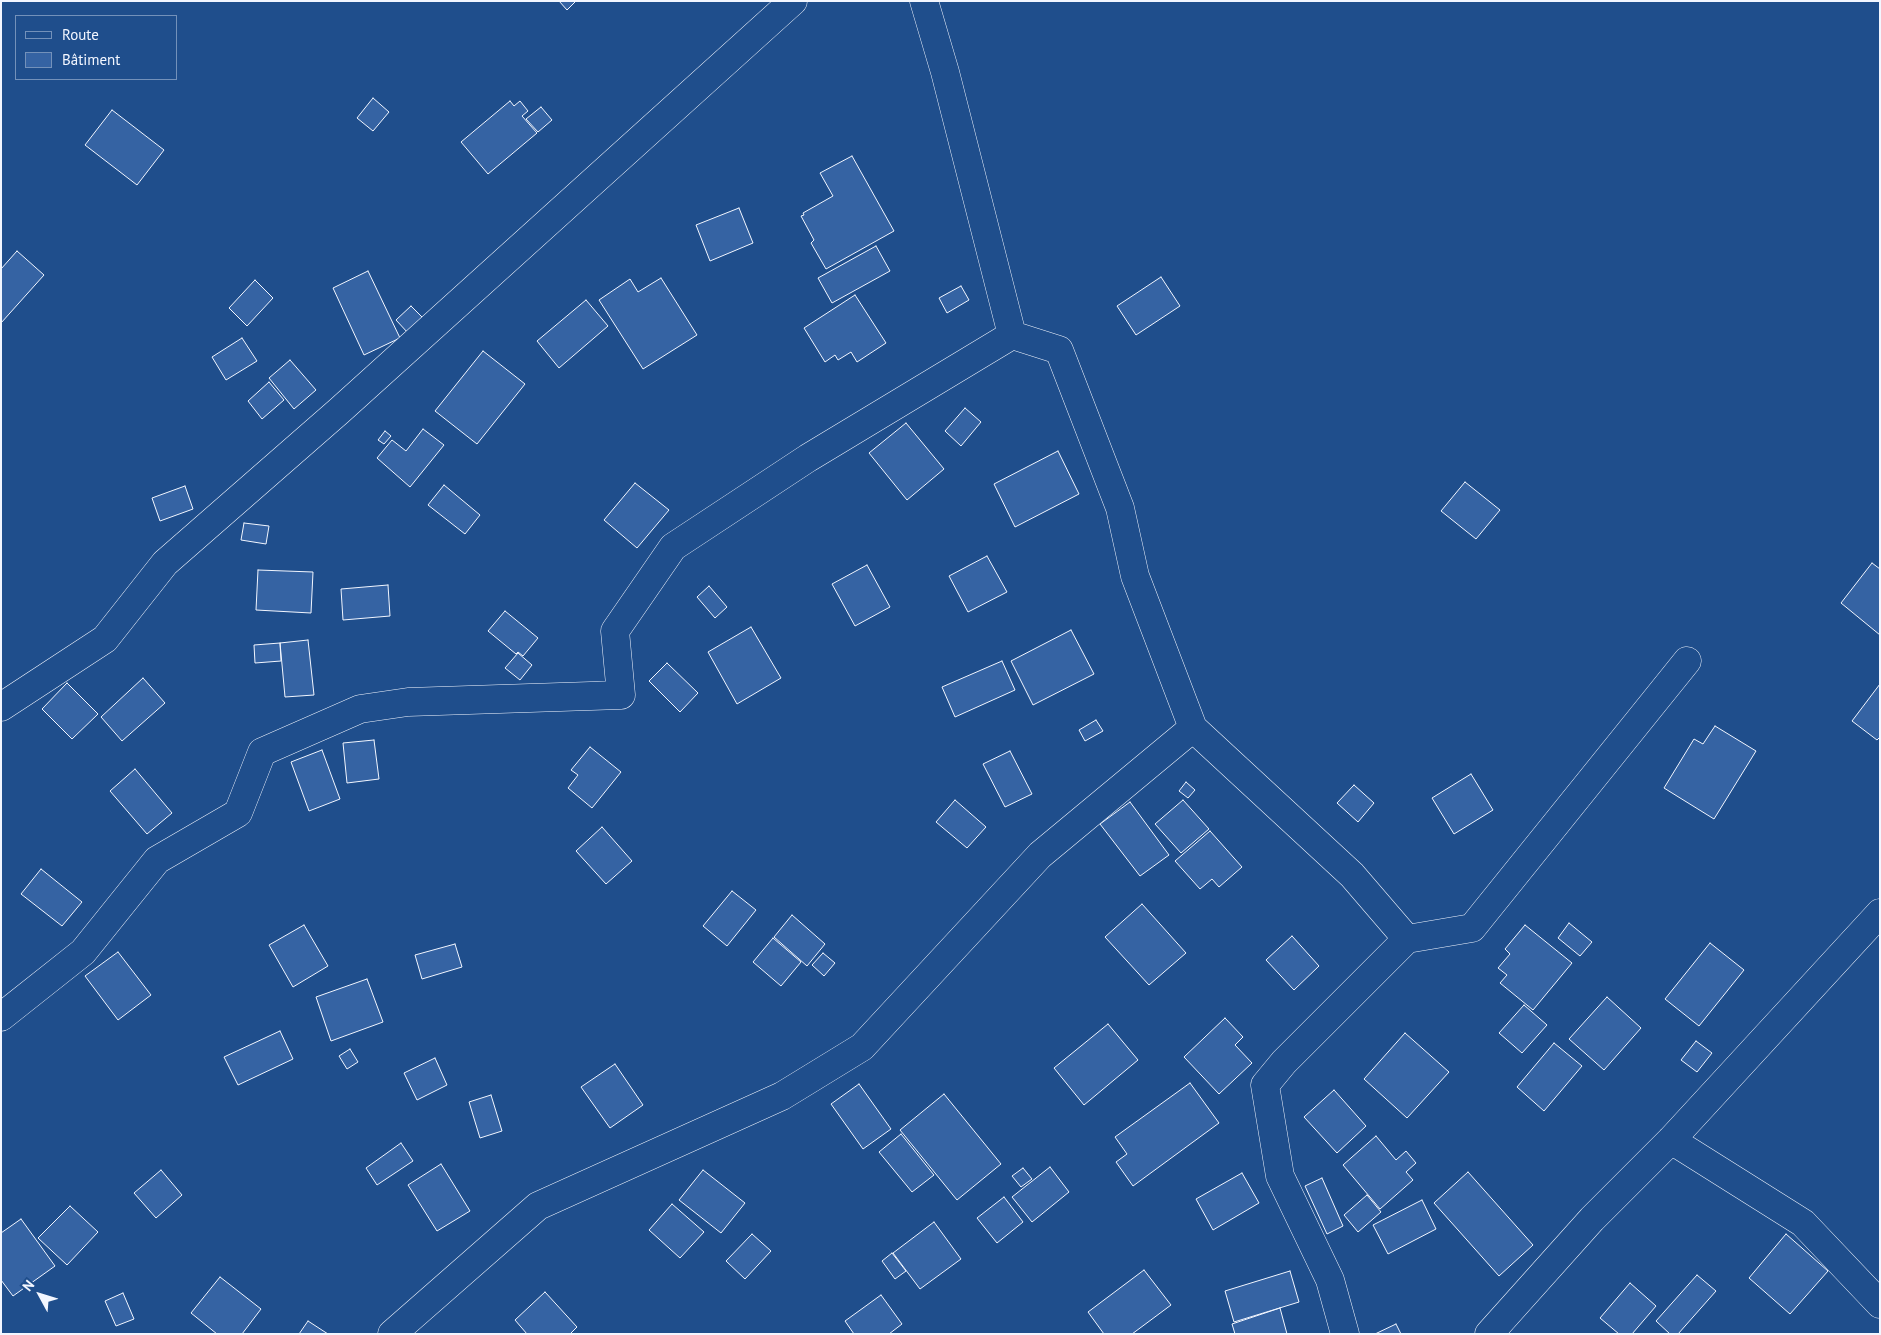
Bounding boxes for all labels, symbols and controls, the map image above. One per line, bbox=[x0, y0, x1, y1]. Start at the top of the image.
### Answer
legend bbox=[15, 15, 178, 80]
text: Route bbox=[62, 25, 99, 44]
text: Bâtiment bbox=[62, 50, 120, 69]
north arrow bbox=[15, 1270, 65, 1320]
text: N bbox=[18, 1276, 38, 1295]

